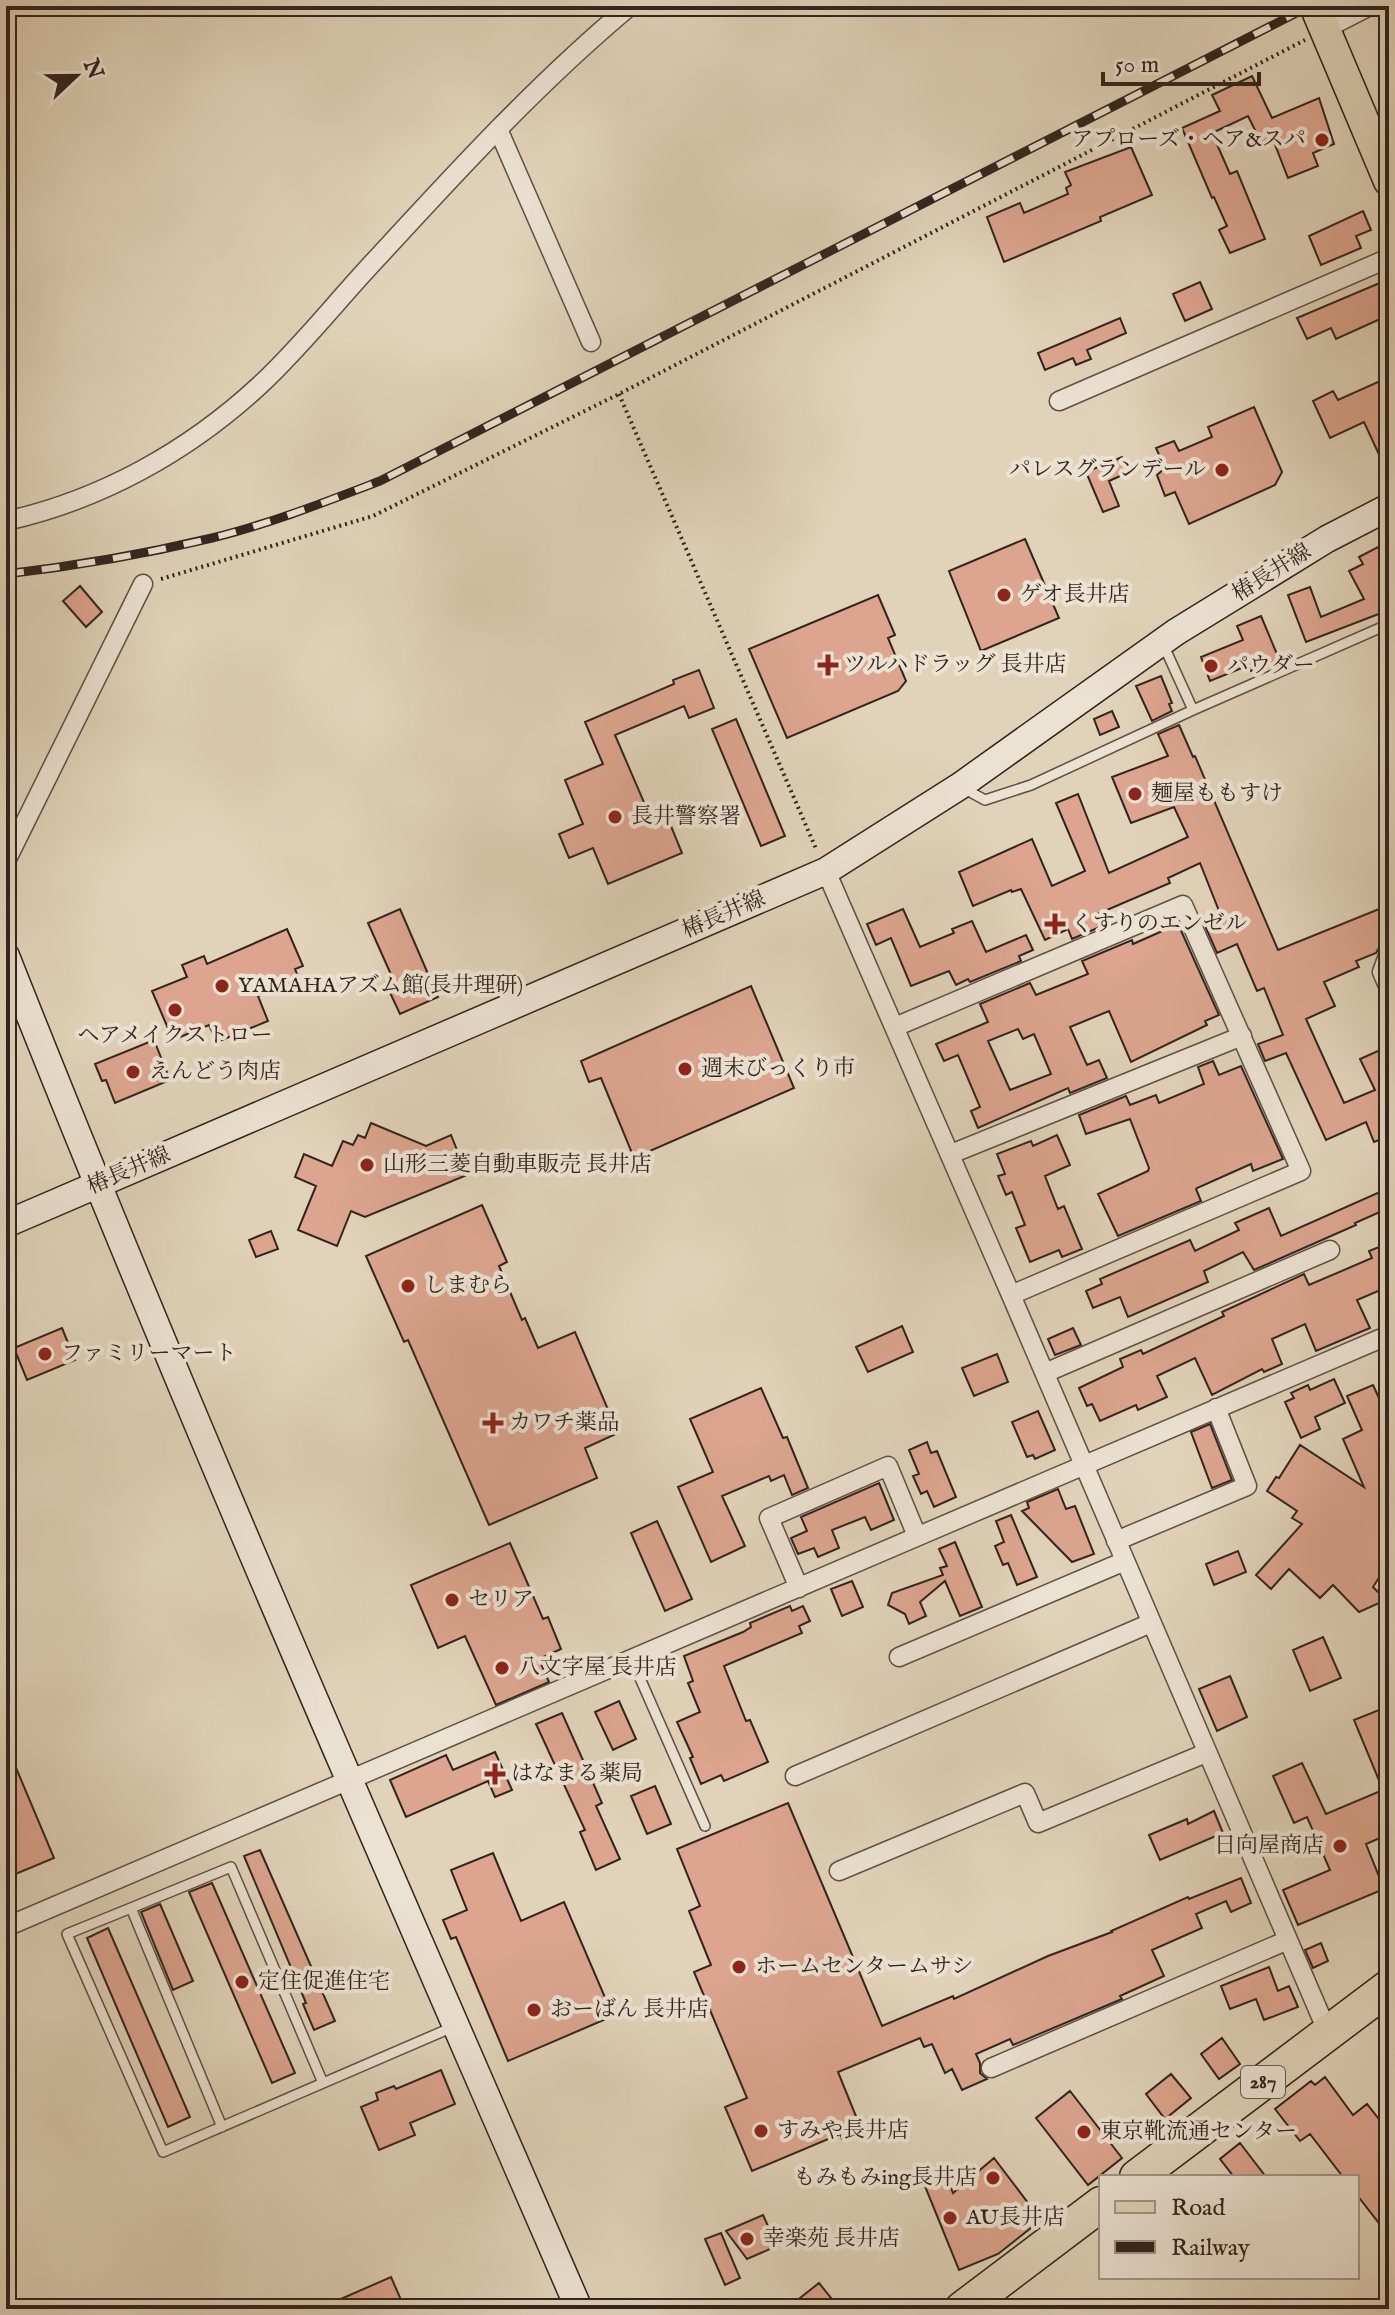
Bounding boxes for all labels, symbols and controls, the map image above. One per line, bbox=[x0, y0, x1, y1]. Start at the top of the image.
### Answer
north arrow bbox=[36, 36, 116, 116]
scale bar bbox=[1103, 36, 1259, 86]
text: 50 m bbox=[1115, 50, 1159, 81]
text: N bbox=[76, 54, 109, 83]
place label: アプローズ・ヘア&スパ bbox=[1071, 126, 1306, 154]
marker: アプローズ・ヘア&スパ bbox=[1313, 131, 1331, 149]
place label: パレスグランデール bbox=[1009, 456, 1206, 484]
marker: パレスグランデール bbox=[1213, 461, 1231, 479]
street label: 椿長井線 bbox=[1227, 538, 1317, 608]
place label: ゲオ長井店 bbox=[1020, 581, 1130, 609]
marker: ゲオ長井店 bbox=[995, 586, 1013, 604]
place label: ツルハドラッグ 長井店 bbox=[844, 651, 1066, 679]
place label: パウダー bbox=[1227, 652, 1315, 680]
marker: ツルハドラッグ 長井店 bbox=[819, 656, 837, 674]
marker: パウダー bbox=[1202, 657, 1220, 675]
place label: 麺屋ももすけ bbox=[1151, 780, 1283, 808]
marker: 麺屋ももすけ bbox=[1126, 785, 1144, 803]
place label: 長井警察署 bbox=[631, 803, 741, 831]
marker: 長井警察署 bbox=[606, 808, 624, 826]
street label: 椿長井線 bbox=[678, 885, 770, 945]
place label: くすりのエンゼル bbox=[1071, 910, 1247, 938]
marker: くすりのエンゼル bbox=[1046, 915, 1064, 933]
place label: YAMAHAアズム館(長井理研) bbox=[238, 972, 523, 1000]
marker: YAMAHAアズム館(長井理研) bbox=[213, 977, 231, 995]
marker: ヘアメイクストロー bbox=[166, 1001, 184, 1019]
place label: ヘアメイクストロー bbox=[78, 1022, 272, 1050]
place label: 週末びっくり市 bbox=[701, 1055, 855, 1083]
place label: えんどう肉店 bbox=[149, 1058, 281, 1086]
marker: 週末びっくり市 bbox=[676, 1060, 694, 1078]
marker: えんどう肉店 bbox=[124, 1063, 142, 1081]
street label: 椿長井線 bbox=[83, 1141, 175, 1201]
place label: 山形三菱自動車販売 長井店 bbox=[383, 1151, 652, 1179]
marker: 山形三菱自動車販売 長井店 bbox=[358, 1156, 376, 1174]
place label: しまむら bbox=[424, 1272, 512, 1300]
marker: しまむら bbox=[399, 1277, 417, 1295]
place label: ファミリーマート bbox=[61, 1340, 237, 1368]
marker: ファミリーマート bbox=[36, 1345, 54, 1363]
place label: カワチ薬品 bbox=[509, 1409, 619, 1437]
marker: カワチ薬品 bbox=[484, 1414, 502, 1432]
place label: セリア bbox=[468, 1586, 534, 1614]
marker: セリア bbox=[443, 1591, 461, 1609]
place label: 八文字屋 長井店 bbox=[518, 1654, 677, 1682]
marker: 八文字屋 長井店 bbox=[493, 1659, 511, 1677]
place label: はなまる薬局 bbox=[511, 1760, 643, 1788]
marker: はなまる薬局 bbox=[486, 1765, 504, 1783]
place label: 日向屋商店 bbox=[1214, 1832, 1324, 1860]
marker: 日向屋商店 bbox=[1331, 1837, 1349, 1855]
place label: ホームセンタームサシ bbox=[755, 1953, 973, 1981]
marker: ホームセンタームサシ bbox=[730, 1958, 748, 1976]
place label: 定住促進住宅 bbox=[258, 1968, 390, 1996]
marker: 定住促進住宅 bbox=[233, 1973, 251, 1991]
place label: おーばん 長井店 bbox=[550, 1996, 709, 2024]
marker: おーばん 長井店 bbox=[525, 2001, 543, 2019]
road number: 287 bbox=[1241, 2066, 1285, 2098]
place label: すみや長井店 bbox=[777, 2117, 909, 2145]
place label: 東京靴流通センター bbox=[1100, 2118, 1297, 2146]
marker: すみや長井店 bbox=[752, 2122, 770, 2140]
marker: 東京靴流通センター bbox=[1075, 2123, 1093, 2141]
place label: もみもみing長井店 bbox=[793, 2164, 977, 2192]
marker: もみもみing長井店 bbox=[984, 2169, 1002, 2187]
legend bbox=[1099, 2175, 1359, 2279]
text: Road bbox=[1171, 2193, 1225, 2224]
place label: AU長井店 bbox=[965, 2204, 1065, 2232]
marker: AU長井店 bbox=[941, 2209, 959, 2227]
place label: 幸楽苑 長井店 bbox=[763, 2225, 900, 2253]
marker: 幸楽苑 長井店 bbox=[738, 2230, 756, 2248]
text: Railway bbox=[1171, 2233, 1250, 2264]

